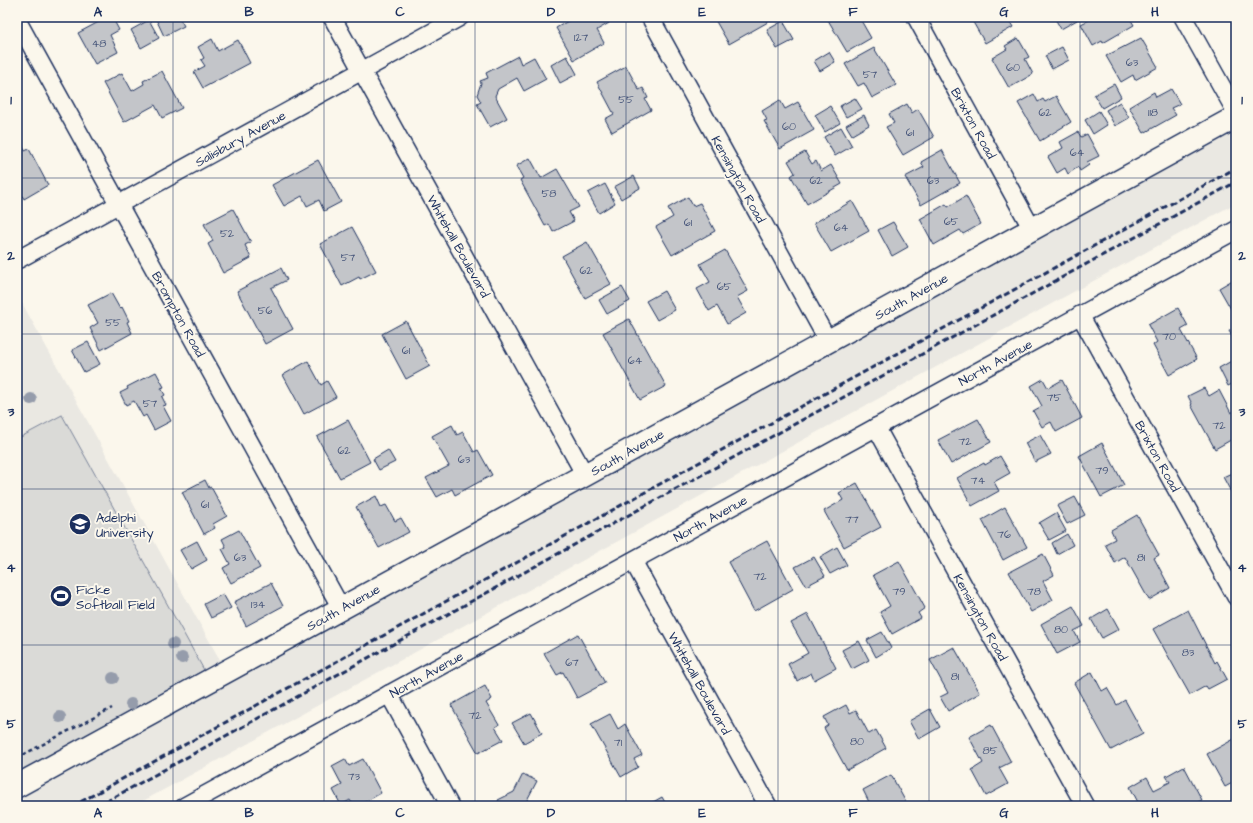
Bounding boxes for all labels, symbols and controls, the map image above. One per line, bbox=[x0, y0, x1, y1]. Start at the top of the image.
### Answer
text: A bbox=[94, 3, 103, 21]
text: B bbox=[244, 3, 254, 21]
text: C bbox=[395, 3, 405, 21]
text: D bbox=[547, 3, 556, 21]
text: E bbox=[698, 3, 706, 21]
text: F bbox=[848, 3, 858, 21]
text: G bbox=[999, 3, 1009, 21]
text: H bbox=[1151, 3, 1159, 21]
house number: 127 bbox=[574, 30, 588, 45]
house number: 48 bbox=[92, 36, 106, 51]
house number: 63 bbox=[1126, 55, 1139, 70]
house number: 60 bbox=[1006, 60, 1020, 75]
house number: 57 bbox=[863, 67, 878, 82]
street label: Brixton Road bbox=[946, 85, 1000, 163]
text: 1 bbox=[10, 91, 12, 109]
text: 1 bbox=[1241, 91, 1243, 109]
house number: 55 bbox=[618, 92, 634, 107]
house number: 62 bbox=[1038, 105, 1052, 120]
house number: 118 bbox=[1148, 105, 1158, 120]
street label: Salisbury Avenue bbox=[192, 106, 290, 172]
house number: 60 bbox=[782, 119, 796, 134]
house number: 61 bbox=[906, 125, 915, 140]
street label: Kensington Road bbox=[706, 133, 770, 227]
house number: 64 bbox=[1070, 145, 1085, 160]
house number: 62 bbox=[809, 173, 823, 188]
house number: 63 bbox=[927, 173, 940, 188]
house number: 58 bbox=[542, 186, 556, 201]
street label: Whitehall Boulevard bbox=[422, 192, 494, 301]
house number: 65 bbox=[944, 214, 959, 229]
house number: 61 bbox=[684, 215, 693, 230]
house number: 64 bbox=[834, 220, 849, 235]
house number: 52 bbox=[220, 226, 235, 241]
text: 2 bbox=[6, 247, 15, 265]
text: 2 bbox=[1237, 247, 1246, 265]
house number: 57 bbox=[341, 250, 356, 265]
house number: 62 bbox=[579, 263, 593, 278]
street label: Brompton Road bbox=[147, 268, 209, 361]
street label: South Avenue bbox=[872, 269, 951, 324]
house number: 65 bbox=[717, 279, 732, 294]
house number: 56 bbox=[258, 303, 272, 318]
house number: 55 bbox=[105, 315, 121, 330]
house number: 70 bbox=[1162, 329, 1176, 344]
street label: North Avenue bbox=[955, 335, 1036, 391]
house number: 61 bbox=[402, 343, 411, 358]
house number: 64 bbox=[628, 353, 643, 368]
house number: 75 bbox=[1047, 390, 1061, 405]
house number: 57 bbox=[143, 396, 158, 411]
text: 3 bbox=[7, 403, 15, 421]
text: 3 bbox=[1238, 403, 1246, 421]
street label: Brixton Road bbox=[1130, 418, 1184, 496]
house number: 72 bbox=[1212, 418, 1226, 433]
street label: South Avenue bbox=[588, 425, 667, 480]
house number: 72 bbox=[958, 434, 972, 449]
house number: 62 bbox=[337, 443, 351, 458]
house number: 63 bbox=[458, 452, 471, 467]
house number: 79 bbox=[1095, 463, 1109, 478]
house number: 74 bbox=[971, 473, 986, 488]
street label: North Avenue bbox=[670, 491, 751, 547]
house number: 61 bbox=[201, 497, 210, 512]
place label: Adelphi University bbox=[96, 509, 154, 543]
school or university icon: Adelphi University bbox=[67, 511, 93, 537]
house number: 77 bbox=[845, 512, 859, 527]
house number: 76 bbox=[997, 527, 1011, 542]
house number: 63 bbox=[234, 550, 247, 565]
house number: 81 bbox=[1137, 550, 1146, 565]
text: 4 bbox=[7, 559, 16, 577]
text: 4 bbox=[1238, 559, 1247, 577]
house number: 72 bbox=[753, 569, 767, 584]
street label: Kensington Road bbox=[948, 571, 1012, 665]
street label: South Avenue bbox=[304, 580, 383, 635]
place label: Ficke Softball Field bbox=[76, 581, 155, 614]
sports icon: Ficke Softball Field bbox=[48, 583, 74, 609]
house number: 79 bbox=[892, 584, 906, 599]
house number: 78 bbox=[1027, 584, 1041, 599]
house number: 134 bbox=[251, 597, 266, 612]
house number: 80 bbox=[1054, 622, 1068, 637]
street label: Whitehall Boulevard bbox=[663, 629, 735, 738]
house number: 83 bbox=[1182, 645, 1195, 660]
street label: North Avenue bbox=[386, 647, 467, 703]
house number: 67 bbox=[565, 655, 579, 670]
house number: 81 bbox=[951, 669, 960, 684]
house number: 72 bbox=[468, 708, 482, 723]
text: 5 bbox=[6, 715, 16, 733]
text: 5 bbox=[1237, 715, 1247, 733]
house number: 80 bbox=[850, 734, 864, 749]
house number: 71 bbox=[614, 735, 623, 750]
house number: 85 bbox=[983, 743, 998, 758]
house number: 73 bbox=[348, 769, 361, 784]
text: A bbox=[94, 804, 103, 822]
text: B bbox=[244, 804, 254, 822]
text: C bbox=[395, 804, 405, 822]
text: D bbox=[547, 804, 556, 822]
text: E bbox=[698, 804, 706, 822]
text: F bbox=[848, 804, 858, 822]
text: G bbox=[999, 804, 1009, 822]
text: H bbox=[1151, 804, 1159, 822]

